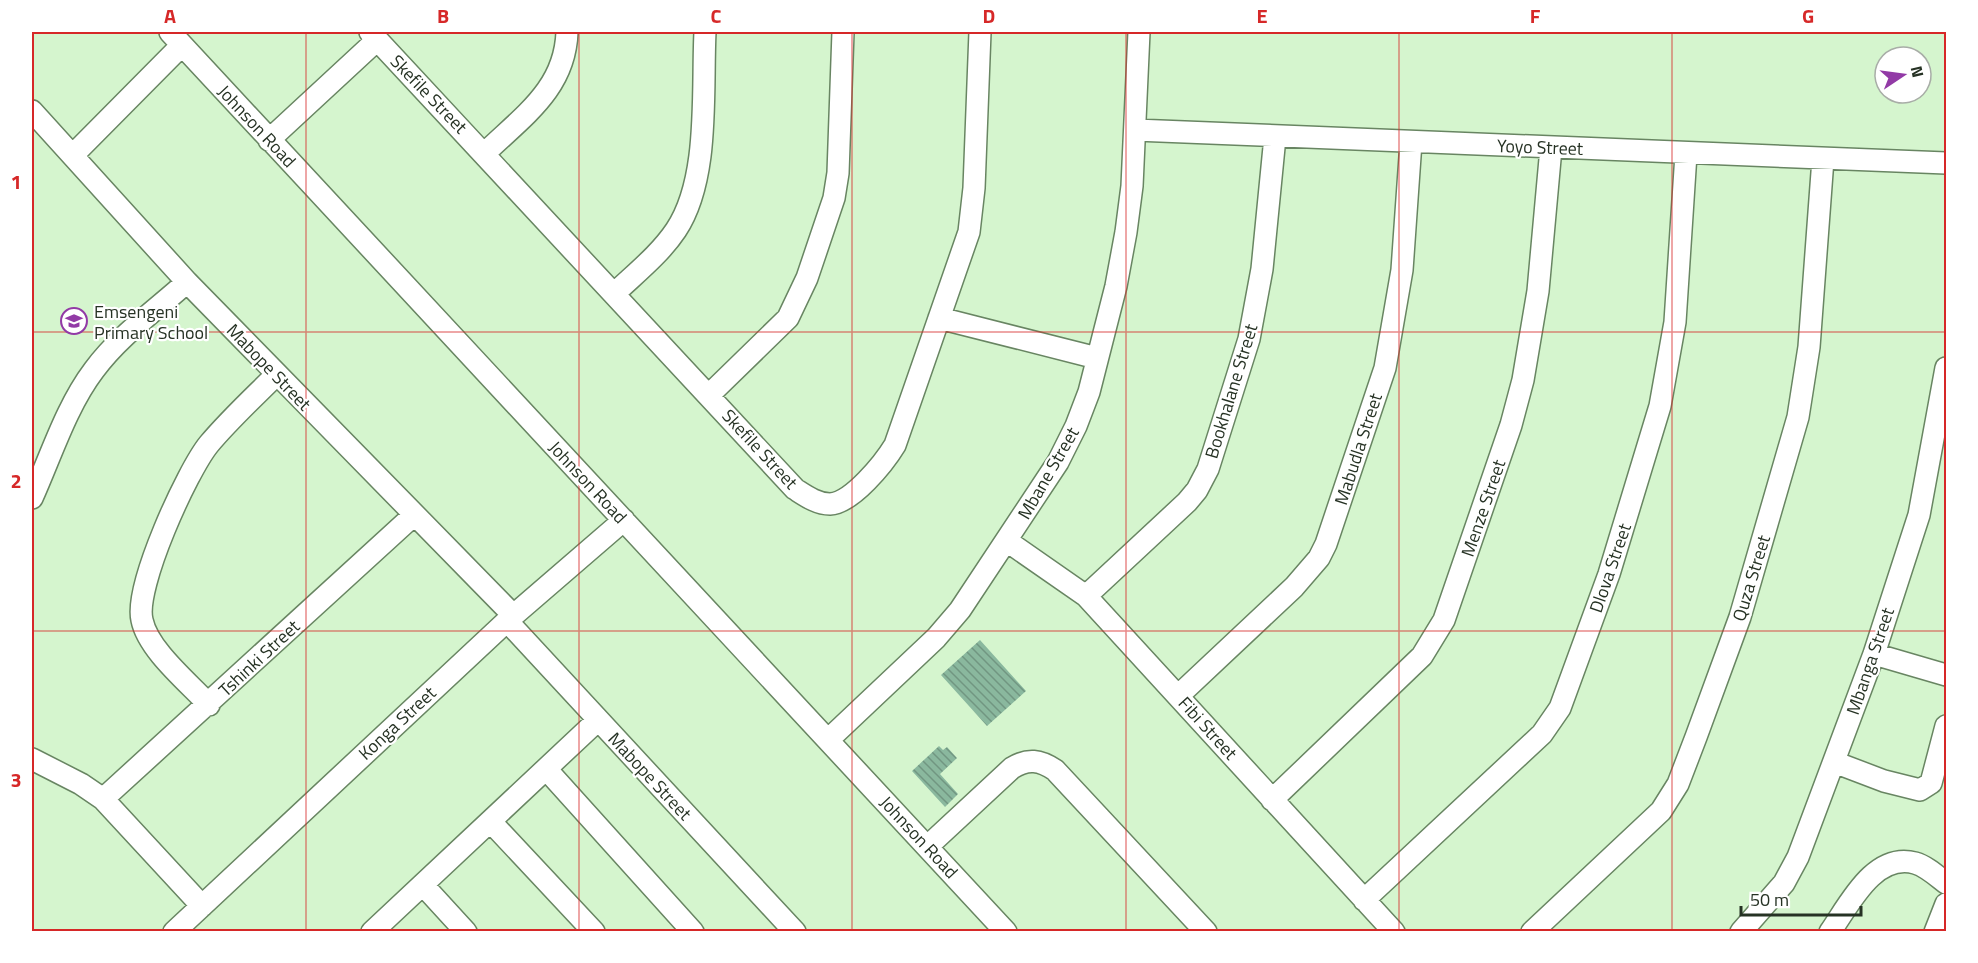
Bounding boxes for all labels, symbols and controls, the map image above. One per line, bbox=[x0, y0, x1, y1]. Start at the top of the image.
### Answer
text: A bbox=[164, 0, 176, 31]
text: B bbox=[437, 0, 449, 31]
text: C bbox=[711, 0, 722, 31]
text: D bbox=[983, 0, 995, 31]
text: E bbox=[1256, 0, 1268, 31]
text: F bbox=[1530, 0, 1541, 31]
text: G bbox=[1802, 0, 1814, 31]
north arrow bbox=[1873, 45, 1933, 105]
street label: Skefile Street bbox=[384, 48, 474, 140]
text: N bbox=[1905, 64, 1931, 80]
street label: Johnson Road bbox=[212, 79, 302, 173]
street label: Yoyo Street bbox=[1496, 132, 1584, 162]
text: 1 bbox=[10, 166, 22, 197]
place label: Emsengeni Primary School bbox=[94, 298, 208, 346]
school or university icon: Emsengeni Primary School bbox=[59, 306, 89, 336]
street label: Mabope Street bbox=[220, 317, 318, 417]
street label: Bookhalane Street bbox=[1198, 320, 1265, 462]
street label: Mabudla Street bbox=[1327, 389, 1389, 508]
street label: Skefile Street bbox=[716, 403, 805, 496]
street label: Mbane Street bbox=[1011, 421, 1086, 524]
street label: Johnson Road bbox=[543, 435, 633, 529]
street label: Menze Street bbox=[1454, 455, 1512, 560]
text: 2 bbox=[10, 465, 22, 496]
street label: Dlova Street bbox=[1582, 519, 1638, 616]
street label: Quza Street bbox=[1725, 531, 1777, 625]
street label: Mbanga Street bbox=[1839, 603, 1901, 718]
street label: Tshinki Street bbox=[212, 613, 306, 703]
street label: Konga Street bbox=[352, 679, 442, 766]
street label: Fibi Street bbox=[1172, 690, 1244, 766]
street label: Mabope Street bbox=[602, 726, 699, 827]
text: 3 bbox=[10, 764, 22, 795]
street label: Johnson Road bbox=[874, 790, 964, 884]
scale bar bbox=[1741, 879, 1861, 917]
text: 50 m bbox=[1750, 886, 1789, 913]

